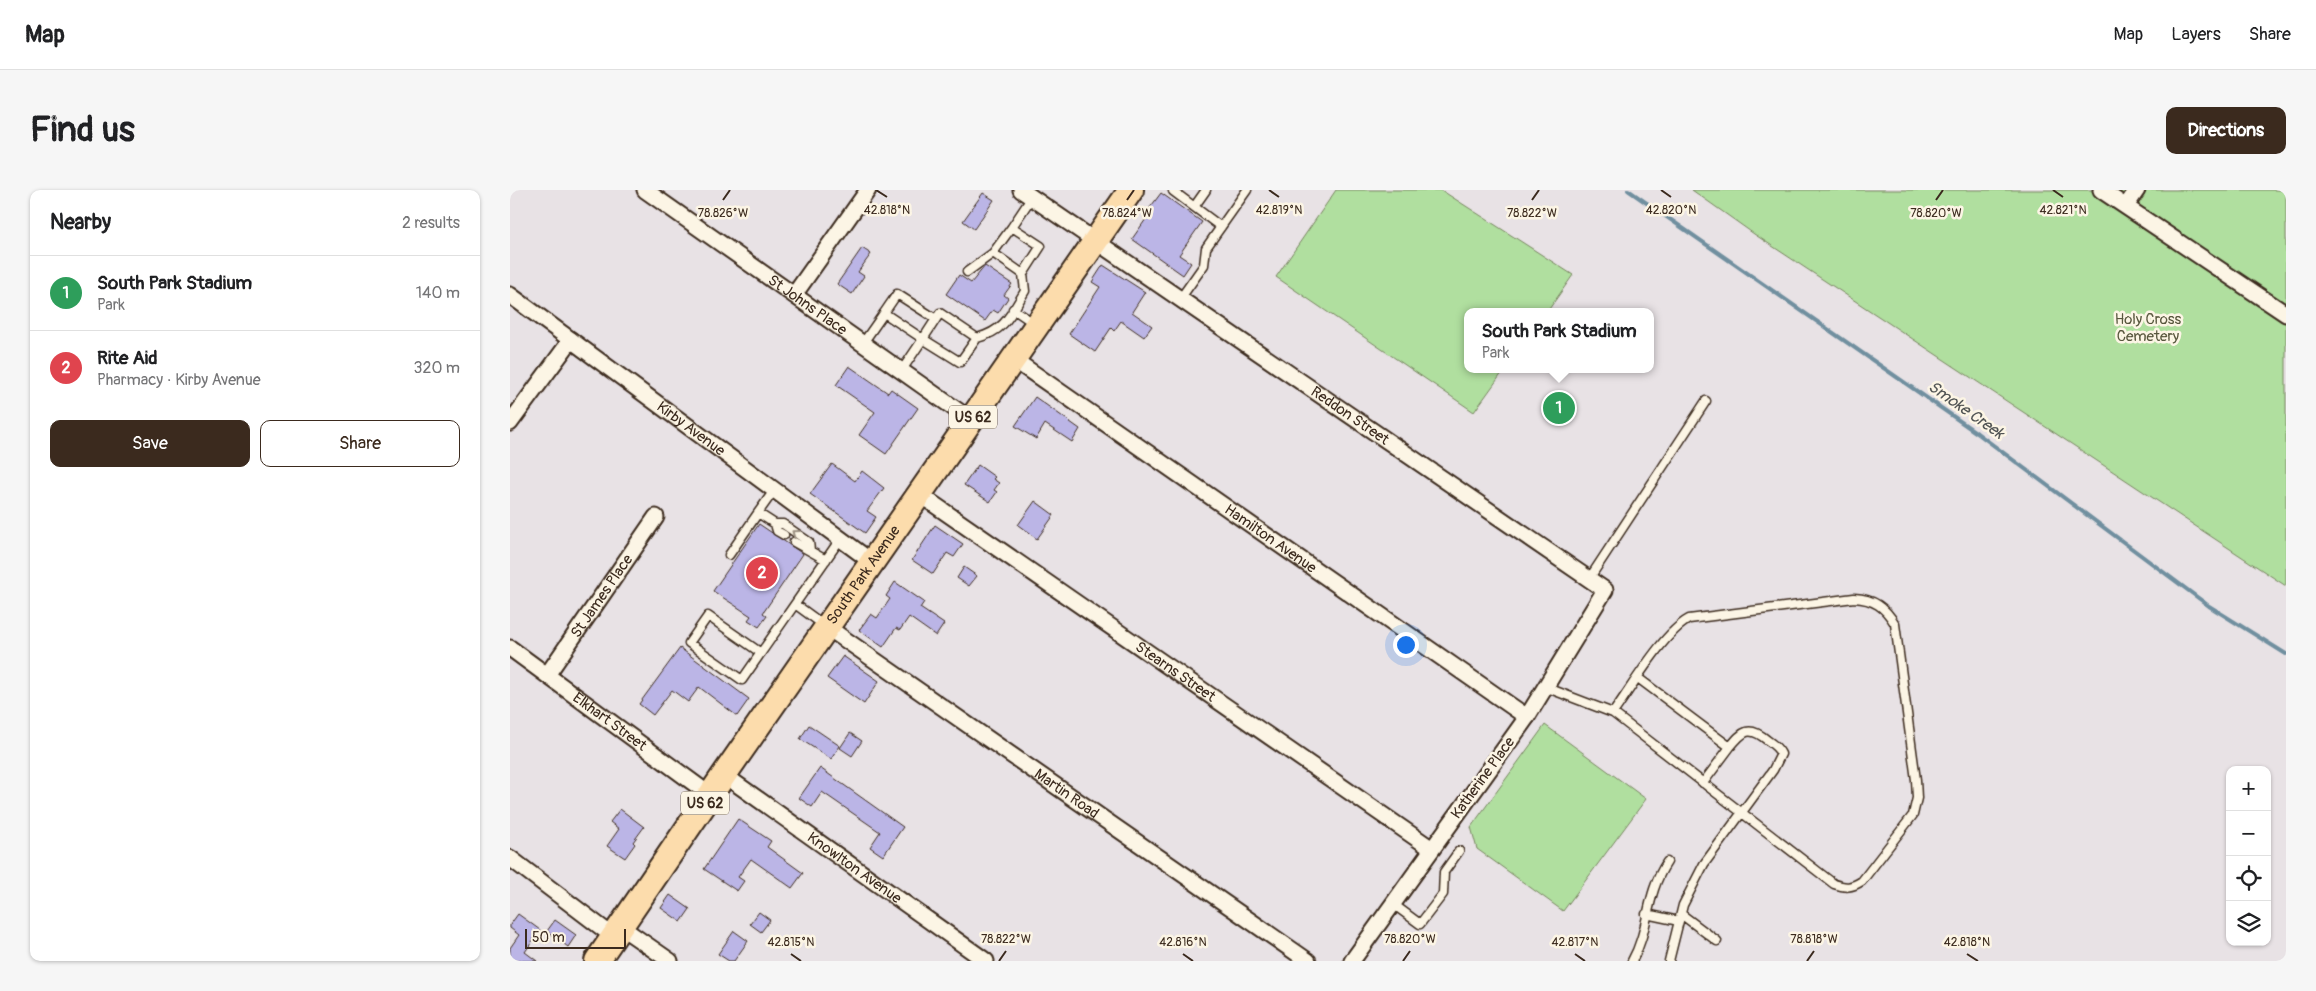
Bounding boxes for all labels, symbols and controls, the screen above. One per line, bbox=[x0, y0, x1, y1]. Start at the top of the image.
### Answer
text: Map bbox=[25, 20, 65, 49]
text: Map bbox=[2114, 23, 2143, 46]
text: Layers bbox=[2171, 23, 2221, 46]
text: Share bbox=[2249, 23, 2291, 46]
button: Directions bbox=[2166, 107, 2286, 154]
text: Find us bbox=[30, 108, 135, 152]
text: 42.818°N bbox=[864, 203, 910, 218]
text: 42.819°N bbox=[1256, 203, 1302, 218]
text: 42.820°N bbox=[1646, 203, 1696, 218]
text: 42.821°N bbox=[2039, 203, 2087, 218]
text: 78.826°W bbox=[698, 206, 748, 221]
text: 78.824°W bbox=[1102, 206, 1152, 221]
text: 78.822°W bbox=[1507, 206, 1557, 221]
text: 78.820°W bbox=[1910, 206, 1962, 221]
text: Nearby bbox=[50, 209, 111, 236]
text: 2 results bbox=[402, 213, 460, 233]
street label: St Johns Place bbox=[764, 270, 851, 339]
text: South Park Stadium bbox=[97, 271, 252, 295]
text: 1 bbox=[63, 283, 69, 303]
text: 140 m bbox=[416, 283, 460, 303]
text: Park bbox=[97, 295, 125, 315]
popup bbox=[1464, 308, 1654, 373]
park label: Holy Cross Cemetery bbox=[2115, 310, 2182, 346]
text: South Park Stadium bbox=[1481, 319, 1637, 343]
text: Park bbox=[1481, 343, 1510, 363]
text: Rite Aid bbox=[97, 346, 158, 370]
text: 2 bbox=[62, 358, 70, 378]
text: 320 m bbox=[414, 358, 460, 378]
text: Pharmacy · Kirby Avenue bbox=[97, 370, 261, 390]
water label: Smoke Creek bbox=[1924, 377, 2009, 444]
street label: Reddon Street bbox=[1307, 382, 1394, 450]
pin: 1 bbox=[1543, 389, 1575, 427]
street label: Kirby Avenue bbox=[653, 397, 730, 460]
road number: US 62 bbox=[949, 406, 997, 428]
button: Save bbox=[50, 420, 250, 467]
button: Share bbox=[260, 420, 460, 467]
street label: Hamilton Avenue bbox=[1221, 500, 1321, 577]
street label: South Park Avenue bbox=[822, 521, 905, 628]
one-way arrow bbox=[791, 530, 801, 539]
street label: St James Place bbox=[566, 550, 637, 641]
pin: 2 bbox=[746, 554, 778, 592]
your location bbox=[1393, 632, 1419, 658]
street label: Stearns Street bbox=[1132, 637, 1220, 706]
street label: Elkhart Street bbox=[569, 688, 651, 755]
street label: Katherine Place bbox=[1447, 733, 1520, 823]
street label: Martin Road bbox=[1031, 764, 1103, 823]
map controls bbox=[2226, 766, 2271, 946]
button: + bbox=[2226, 766, 2271, 811]
road number: US 62 bbox=[681, 792, 729, 814]
button: − bbox=[2226, 811, 2271, 856]
street label: Knowlton Avenue bbox=[804, 828, 906, 908]
button: locate bbox=[2226, 856, 2271, 901]
button: layers bbox=[2226, 901, 2271, 946]
scale bar bbox=[525, 926, 626, 949]
text: 50 m bbox=[532, 929, 565, 946]
text: 78.822°W bbox=[981, 932, 1031, 947]
text: 78.820°W bbox=[1384, 932, 1436, 947]
text: 78.818°W bbox=[1790, 932, 1838, 947]
text: 42.815°N bbox=[768, 935, 814, 950]
text: 42.816°N bbox=[1159, 935, 1207, 950]
text: 42.817°N bbox=[1552, 935, 1598, 950]
text: 42.818°N bbox=[1944, 935, 1990, 950]

